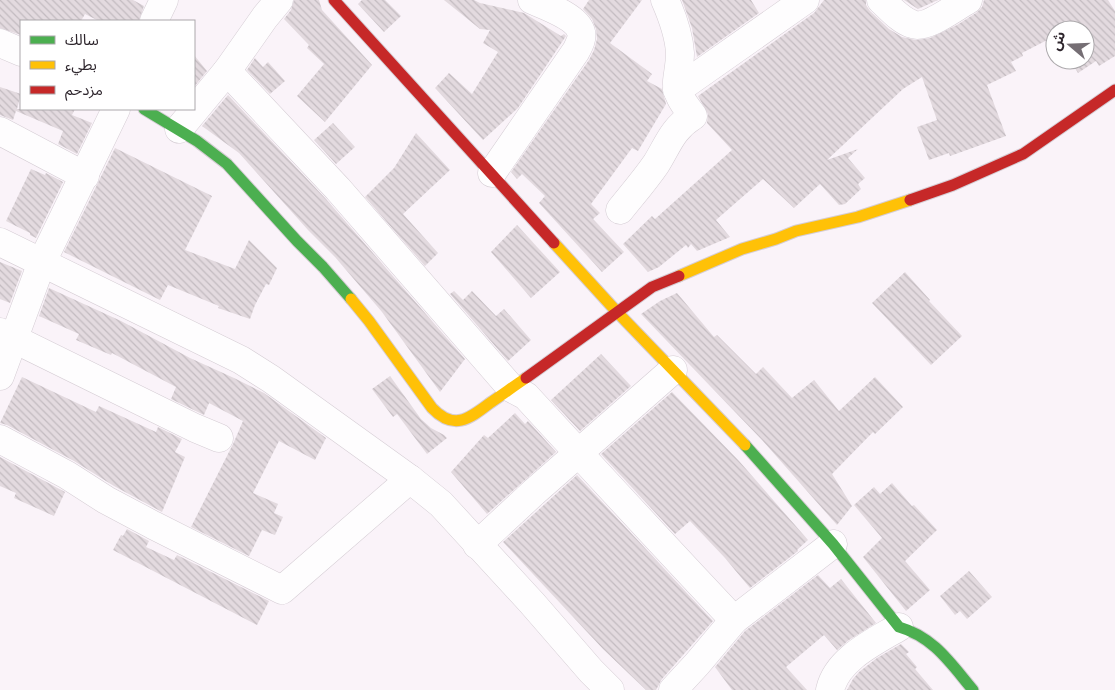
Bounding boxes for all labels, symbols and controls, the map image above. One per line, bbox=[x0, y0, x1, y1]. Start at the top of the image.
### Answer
legend bbox=[20, 20, 195, 110]
north arrow bbox=[1045, 20, 1095, 70]
text: ش bbox=[1046, 29, 1068, 52]
text: سالك bbox=[65, 30, 99, 49]
text: بطيء bbox=[65, 55, 97, 76]
text: مزدحم bbox=[65, 80, 103, 101]

